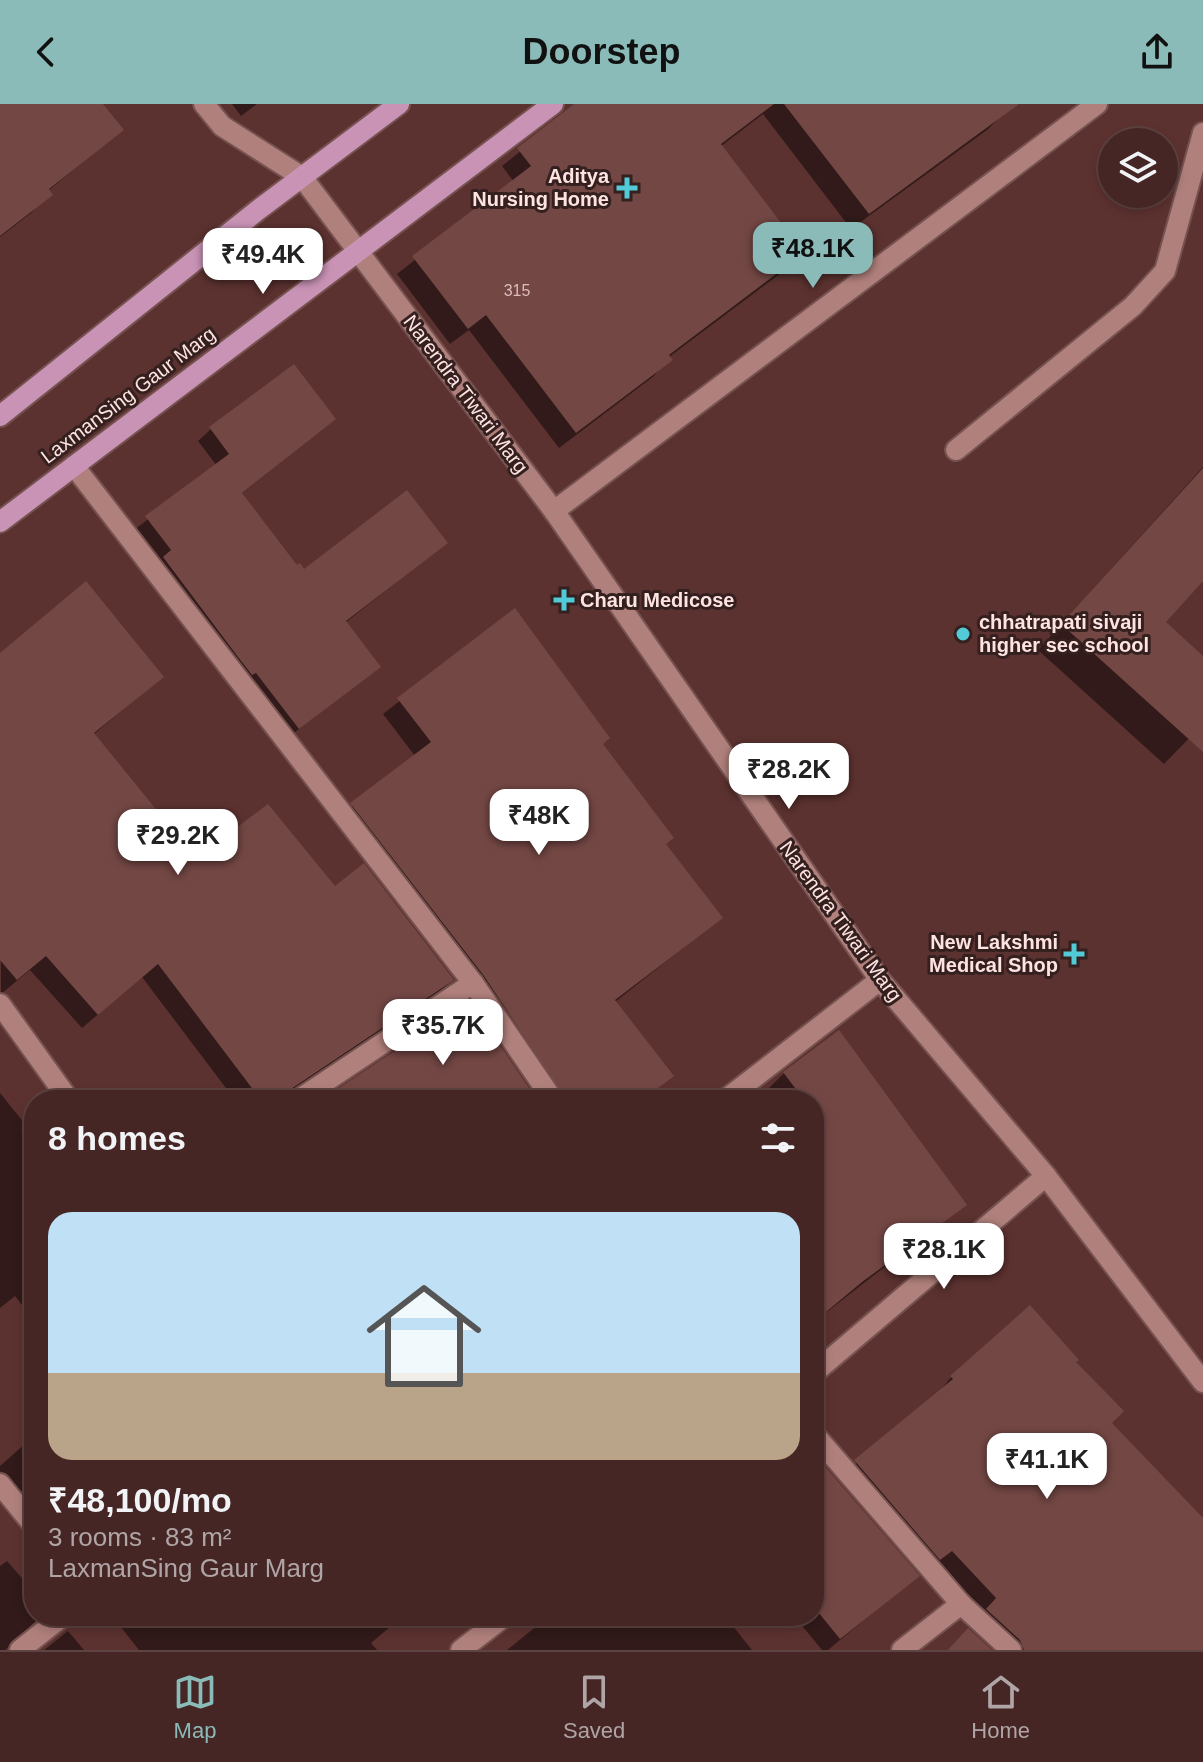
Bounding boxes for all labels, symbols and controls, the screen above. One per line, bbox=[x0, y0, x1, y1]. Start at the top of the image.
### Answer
icon: back bbox=[24, 30, 68, 74]
icon: share bbox=[1135, 30, 1179, 74]
text: Doorstep bbox=[522, 31, 681, 72]
map controls bbox=[1098, 128, 1178, 208]
button: layers bbox=[1098, 128, 1178, 208]
place label: Aditya Nursing Home bbox=[472, 165, 610, 210]
marker: Aditya Nursing Home bbox=[616, 177, 638, 199]
pin: ₹48.1K bbox=[748, 222, 878, 290]
pin: ₹49.4K bbox=[198, 228, 328, 296]
text: ₹48.1K bbox=[771, 233, 855, 263]
text: ₹49.4K bbox=[221, 239, 305, 269]
house number: 315 bbox=[504, 282, 530, 299]
street label: Narendra Tiwari Marg bbox=[399, 311, 533, 477]
street label: LaxmanSing Gaur Marg bbox=[37, 322, 219, 468]
place label: Charu Medicose bbox=[580, 589, 734, 611]
marker: Charu Medicose bbox=[555, 591, 573, 609]
place label: chhatrapati sivaji higher sec school bbox=[979, 611, 1149, 656]
marker: chhatrapati sivaji higher sec school bbox=[954, 625, 972, 643]
pin: ₹28.2K bbox=[724, 743, 854, 811]
text: ₹28.2K bbox=[747, 754, 831, 784]
pin: ₹48K bbox=[492, 789, 586, 857]
text: ₹48K bbox=[508, 800, 570, 830]
pin: ₹29.2K bbox=[113, 809, 243, 877]
text: ₹29.2K bbox=[136, 820, 220, 850]
street label: Narendra Tiwari Marg bbox=[776, 837, 906, 1005]
place label: New Lakshmi Medical Shop bbox=[929, 931, 1058, 976]
marker: New Lakshmi Medical Shop bbox=[1065, 945, 1083, 963]
pin: ₹35.7K bbox=[378, 999, 508, 1067]
text: ₹35.7K bbox=[401, 1010, 485, 1040]
icon: filters bbox=[756, 1116, 800, 1160]
text: 8 homes bbox=[48, 1119, 186, 1157]
pin: ₹28.1K bbox=[879, 1223, 1009, 1291]
text: ₹28.1K bbox=[902, 1234, 986, 1264]
icon: home bbox=[352, 1264, 496, 1408]
pin: ₹41.1K bbox=[982, 1433, 1112, 1501]
text: ₹41.1K bbox=[1005, 1444, 1089, 1474]
text: ₹48,100/mo bbox=[48, 1481, 232, 1519]
text: 3 rooms · 83 m² bbox=[48, 1522, 232, 1552]
text: LaxmanSing Gaur Marg bbox=[48, 1553, 324, 1583]
tab: Map bbox=[173, 1670, 217, 1744]
tab: Saved bbox=[563, 1670, 625, 1744]
tab: Home bbox=[971, 1670, 1030, 1744]

